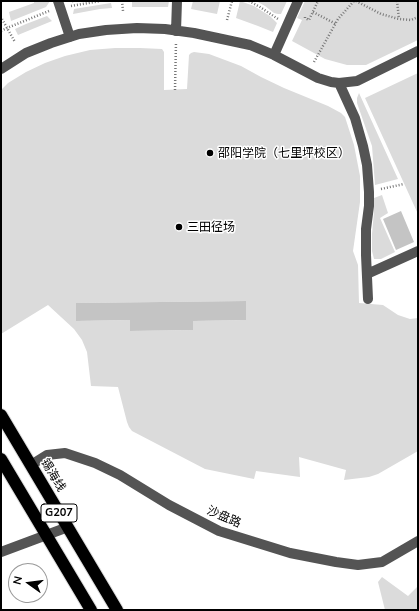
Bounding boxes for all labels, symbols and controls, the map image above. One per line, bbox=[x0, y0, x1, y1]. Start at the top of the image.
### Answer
place label: 邵阳学院（七里坪校区） bbox=[218, 146, 350, 160]
marker: 邵阳学院（七里坪校区） bbox=[205, 148, 215, 158]
place label: 三田径场 bbox=[187, 220, 235, 234]
marker: 三田径场 bbox=[174, 222, 184, 232]
street label: 锡海线 bbox=[38, 456, 68, 494]
street label: 沙盘路 bbox=[205, 503, 243, 531]
road number: G207 bbox=[41, 504, 77, 522]
north arrow bbox=[8, 563, 48, 603]
text: N bbox=[10, 575, 25, 586]

